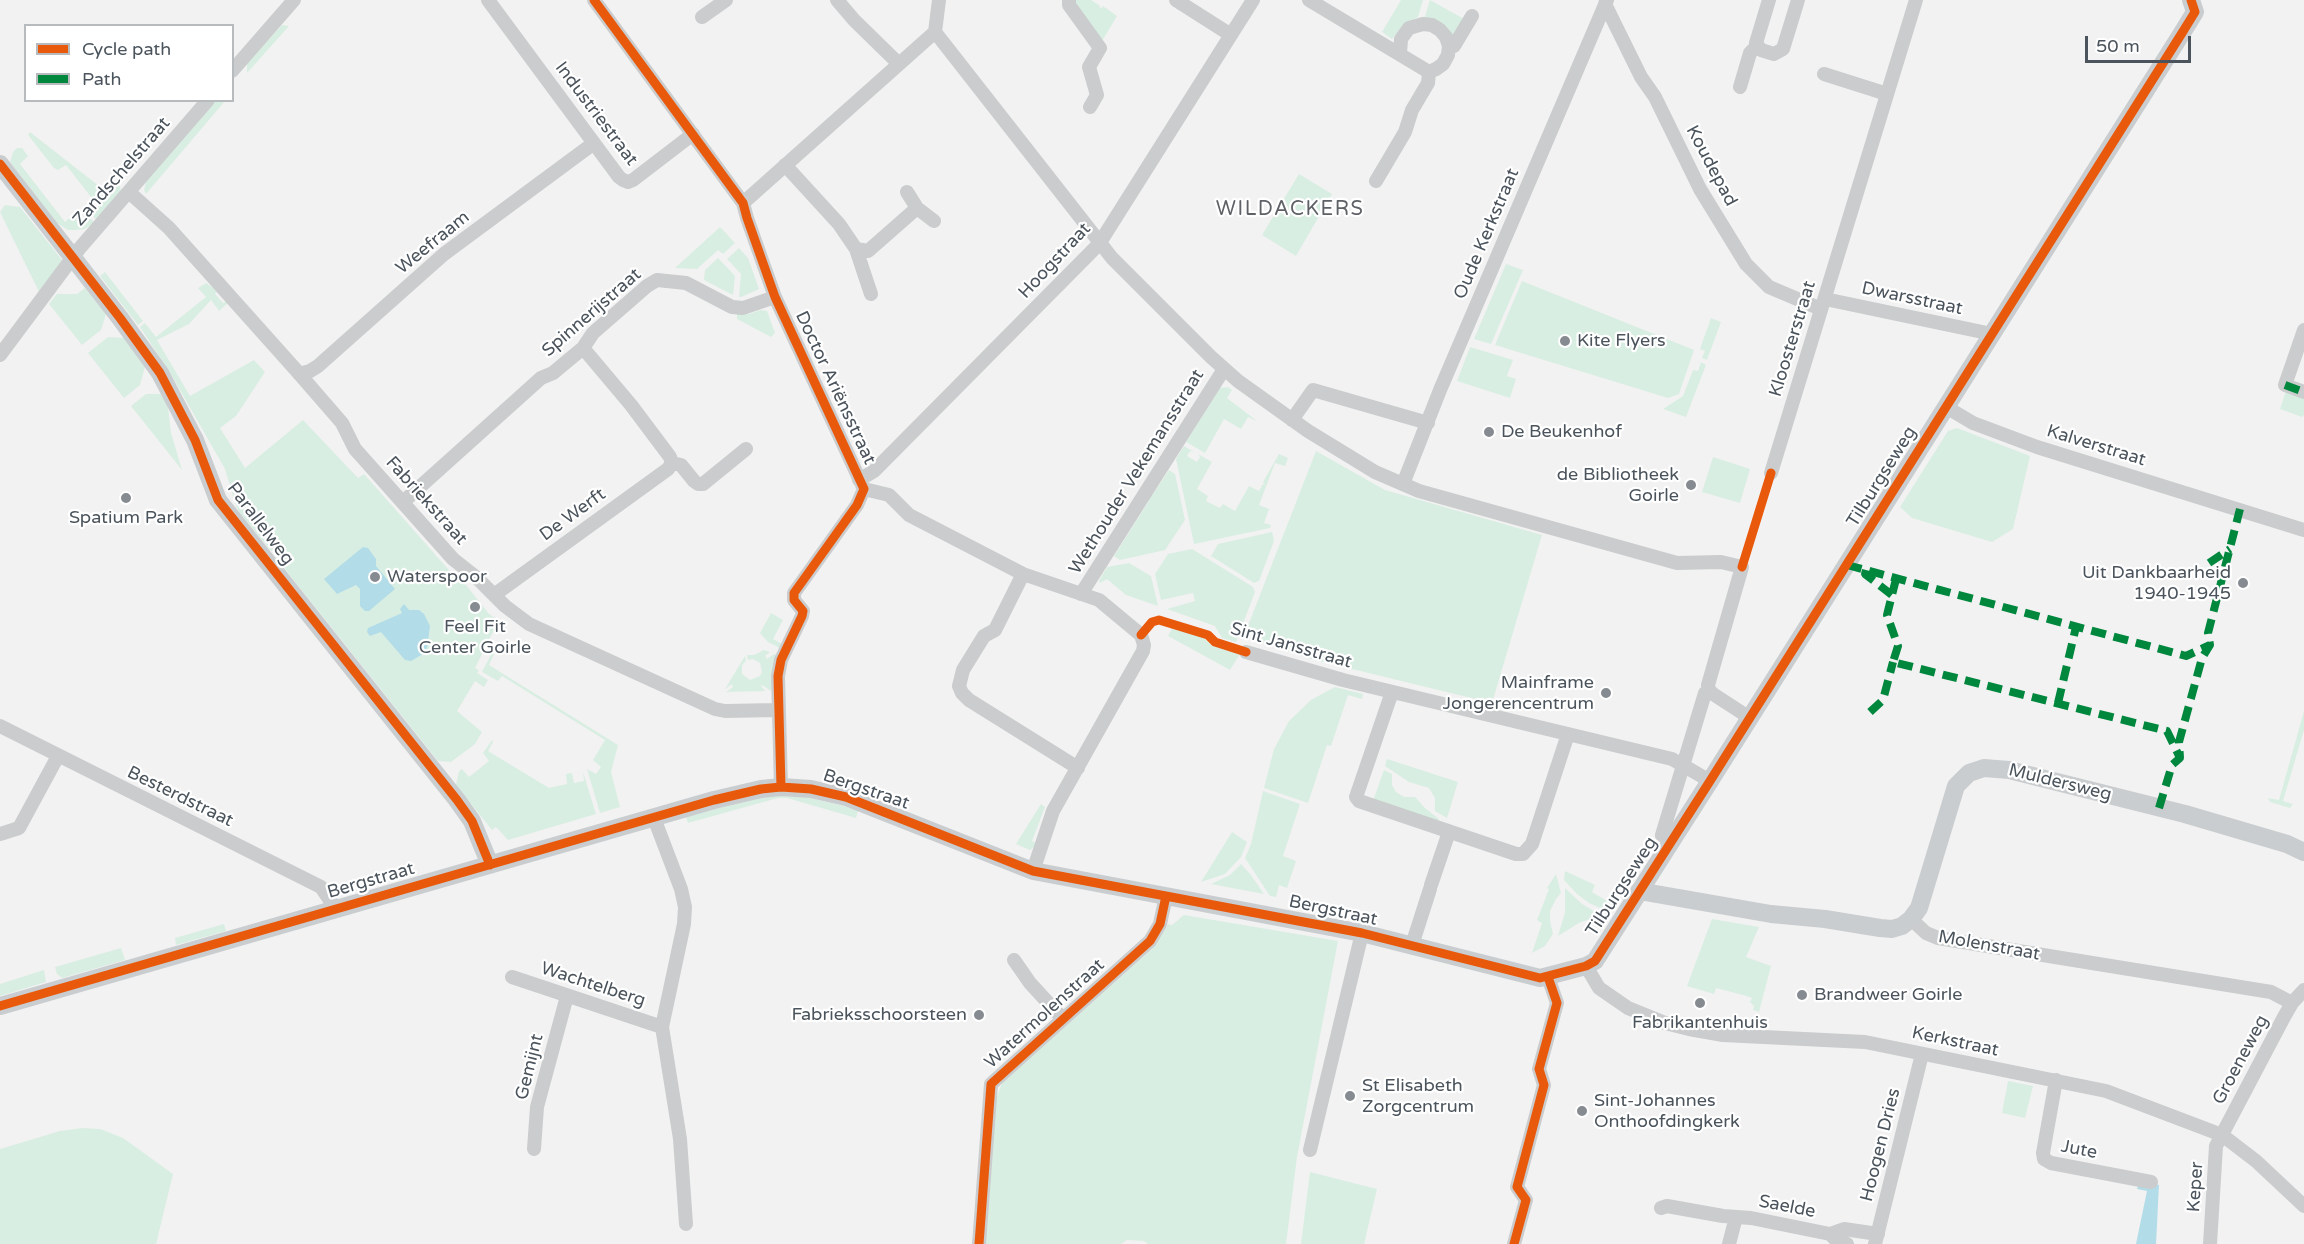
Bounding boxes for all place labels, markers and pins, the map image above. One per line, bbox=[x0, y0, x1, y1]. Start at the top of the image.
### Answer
place label: Kite Flyers bbox=[1577, 330, 1666, 352]
marker: Kite Flyers bbox=[1558, 334, 1572, 348]
place label: De Beukenhof bbox=[1501, 421, 1622, 443]
marker: De Beukenhof bbox=[1482, 425, 1496, 439]
place label: de Bibliotheek Goirle bbox=[1557, 464, 1679, 506]
marker: de Bibliotheek Goirle bbox=[1684, 478, 1698, 492]
marker: Spatium Park bbox=[119, 491, 133, 505]
place label: Spatium Park bbox=[69, 507, 183, 529]
place label: Uit Dankbaarheid 1940-1945 bbox=[2082, 562, 2231, 604]
place label: Waterspoor bbox=[387, 566, 487, 588]
marker: Waterspoor bbox=[368, 570, 382, 584]
marker: Uit Dankbaarheid 1940-1945 bbox=[2236, 576, 2250, 590]
marker: Feel Fit Center Goirle bbox=[468, 600, 482, 614]
place label: Feel Fit Center Goirle bbox=[419, 616, 531, 658]
place label: Mainframe Jongerencentrum bbox=[1443, 672, 1594, 714]
marker: Mainframe Jongerencentrum bbox=[1599, 686, 1613, 700]
place label: Brandweer Goirle bbox=[1814, 984, 1962, 1006]
marker: Brandweer Goirle bbox=[1795, 988, 1809, 1002]
marker: Fabrikantenhuis bbox=[1693, 996, 1707, 1010]
place label: Fabrieksschoorsteen bbox=[791, 1004, 967, 1026]
marker: Fabrieksschoorsteen bbox=[972, 1008, 986, 1022]
place label: Fabrikantenhuis bbox=[1632, 1012, 1768, 1034]
place label: St Elisabeth Zorgcentrum bbox=[1362, 1075, 1474, 1118]
marker: St Elisabeth Zorgcentrum bbox=[1343, 1089, 1357, 1103]
place label: Sint-Johannes Onthoofdingkerk bbox=[1594, 1090, 1740, 1132]
marker: Sint-Johannes Onthoofdingkerk bbox=[1575, 1104, 1589, 1118]

